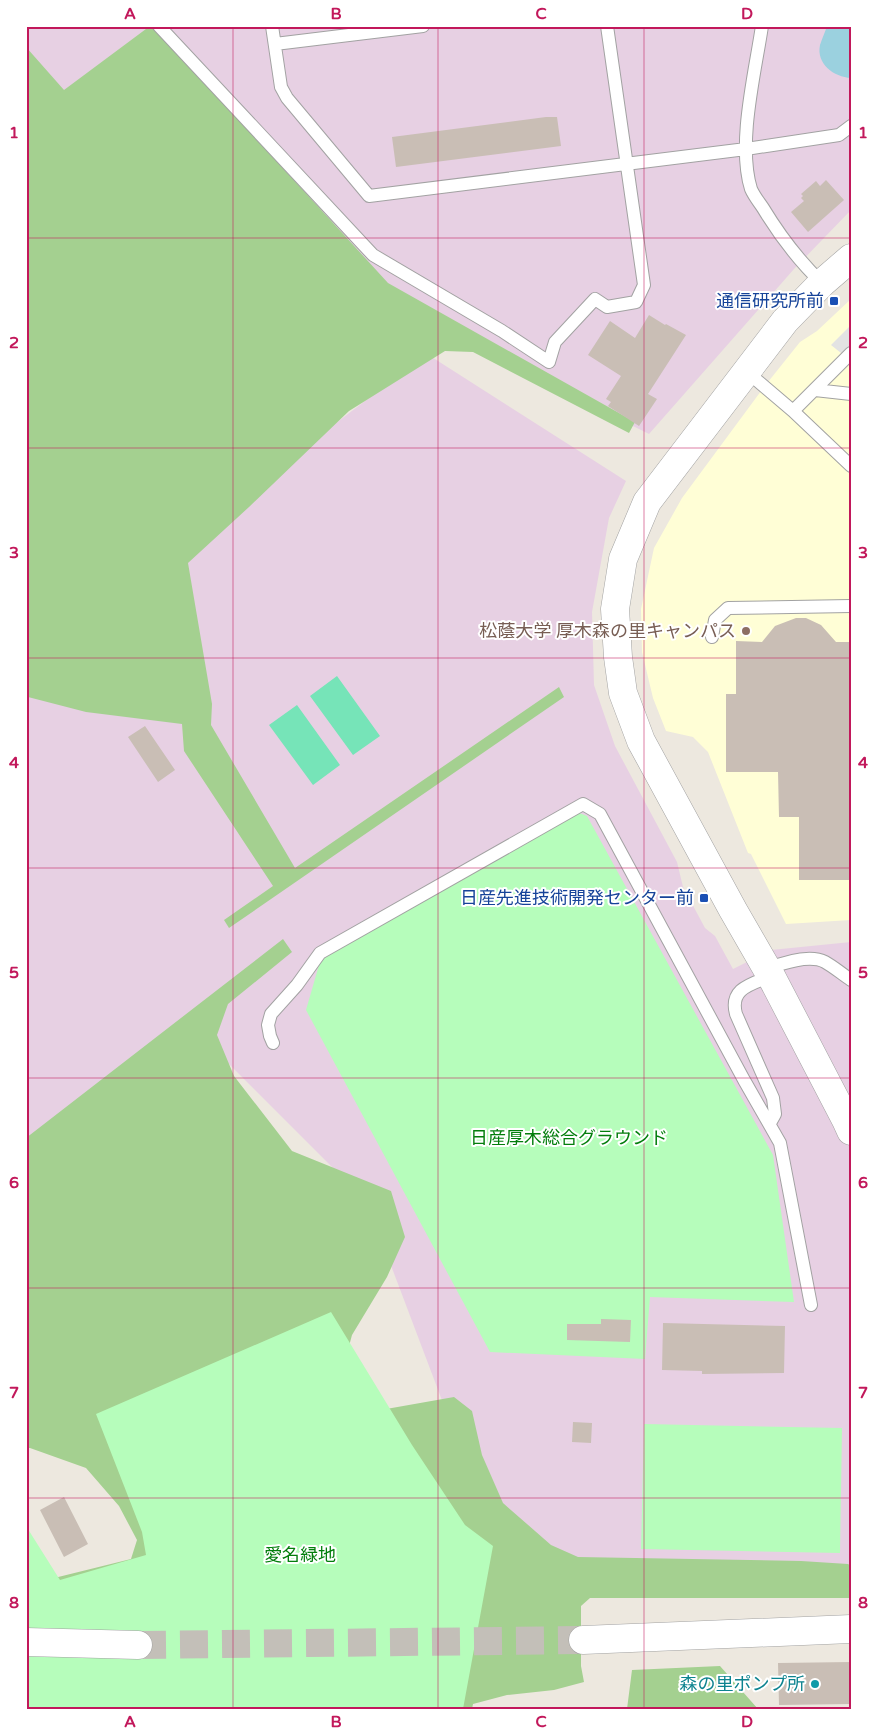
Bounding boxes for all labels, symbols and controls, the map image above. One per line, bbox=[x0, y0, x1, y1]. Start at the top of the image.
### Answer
text: A bbox=[124, 4, 136, 24]
text: B bbox=[330, 4, 342, 24]
text: C bbox=[535, 4, 547, 24]
text: D bbox=[741, 4, 753, 24]
text: 1 bbox=[9, 123, 19, 143]
text: 1 bbox=[858, 123, 868, 143]
place label: 通信研究所前 bbox=[716, 290, 824, 312]
marker: 通信研究所前 bbox=[828, 295, 840, 307]
text: 2 bbox=[9, 333, 19, 353]
text: 2 bbox=[858, 333, 868, 353]
text: 3 bbox=[9, 543, 19, 563]
text: 3 bbox=[858, 543, 868, 563]
place label: 松蔭大学 厚木森の里キャンパス bbox=[479, 620, 736, 642]
marker: 松蔭大学 厚木森の里キャンパス bbox=[740, 625, 752, 637]
text: 4 bbox=[9, 753, 19, 773]
text: 4 bbox=[858, 753, 868, 773]
place label: 日産先進技術開発センター前 bbox=[460, 887, 694, 909]
marker: 日産先進技術開発センター前 bbox=[698, 892, 710, 904]
text: 5 bbox=[9, 963, 19, 983]
text: 5 bbox=[858, 963, 868, 983]
park label: 日産厚木総合グラウンド bbox=[470, 1127, 668, 1149]
text: 6 bbox=[9, 1173, 19, 1193]
text: 6 bbox=[858, 1173, 868, 1193]
text: 7 bbox=[9, 1383, 19, 1403]
text: 7 bbox=[858, 1383, 868, 1403]
park label: 愛名緑地 bbox=[264, 1544, 336, 1566]
text: 8 bbox=[9, 1593, 19, 1613]
text: 8 bbox=[858, 1593, 868, 1613]
place label: 森の里ポンプ所 bbox=[680, 1673, 805, 1695]
marker: 森の里ポンプ所 bbox=[809, 1678, 821, 1690]
text: A bbox=[124, 1712, 136, 1732]
text: B bbox=[330, 1712, 342, 1732]
text: C bbox=[535, 1712, 547, 1732]
text: D bbox=[741, 1712, 753, 1732]

